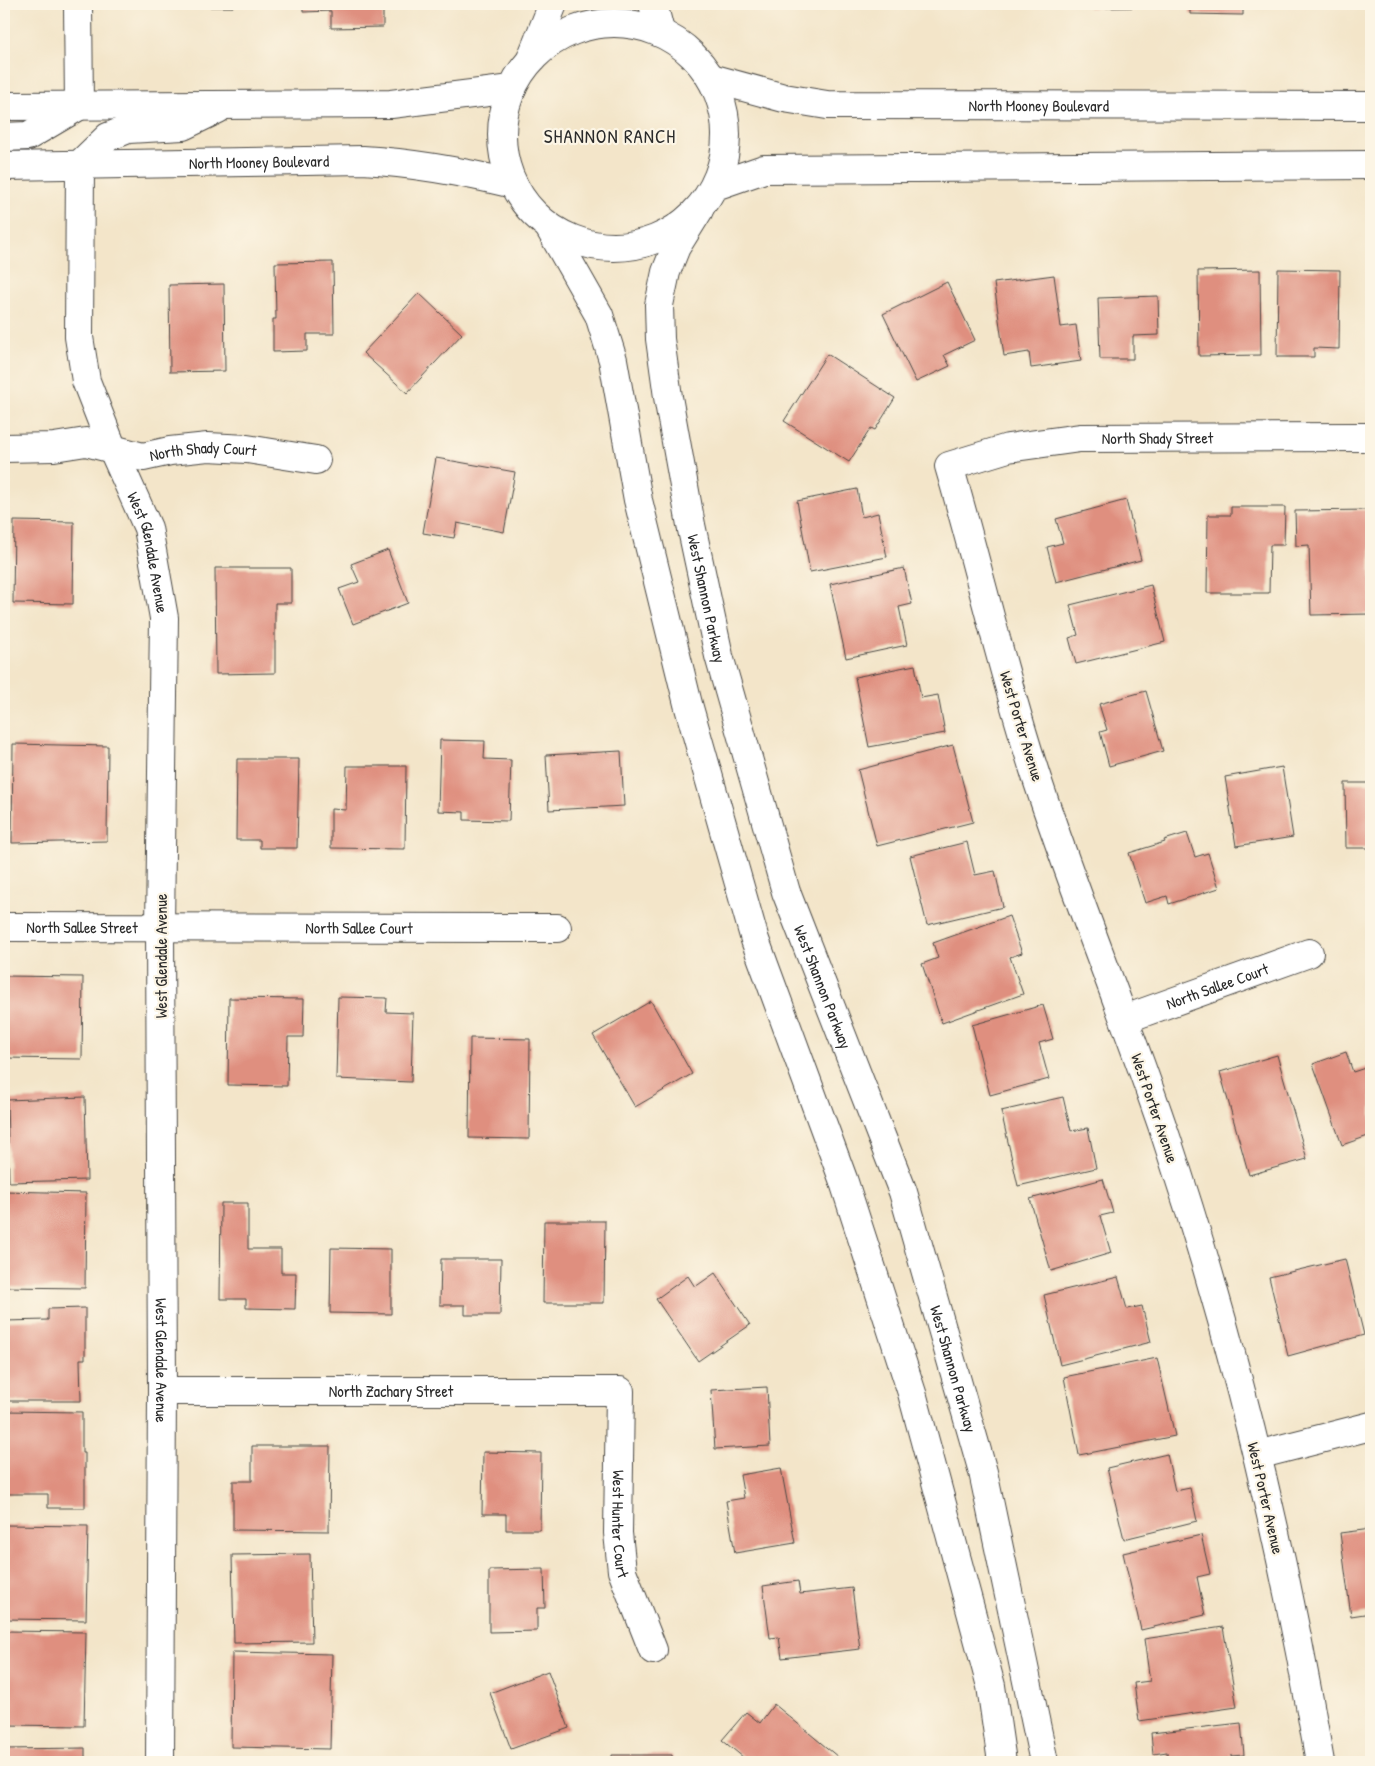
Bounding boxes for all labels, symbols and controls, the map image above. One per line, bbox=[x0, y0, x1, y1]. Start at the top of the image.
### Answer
street label: North Mooney Boulevard bbox=[969, 94, 1109, 117]
district label: SHANNON RANCH bbox=[544, 123, 676, 149]
street label: North Mooney Boulevard bbox=[189, 150, 329, 174]
street label: North Shady Street bbox=[1102, 427, 1214, 449]
street label: North Shady Court bbox=[147, 436, 259, 466]
street label: West Glendale Avenue bbox=[122, 488, 174, 615]
street label: West Shannon Parkway bbox=[682, 532, 731, 666]
street label: West Porter Avenue bbox=[995, 668, 1049, 784]
street label: West Glendale Avenue bbox=[150, 893, 172, 1018]
street label: North Sallee Street bbox=[26, 916, 138, 938]
street label: North Sallee Court bbox=[305, 917, 413, 939]
street label: West Shannon Parkway bbox=[789, 922, 857, 1052]
street label: North Sallee Court bbox=[1163, 957, 1272, 1014]
street label: West Porter Avenue bbox=[1126, 1050, 1184, 1166]
street label: West Glendale Avenue bbox=[151, 1298, 173, 1423]
street label: West Shannon Parkway bbox=[925, 1303, 982, 1435]
street label: North Zachary Street bbox=[329, 1380, 454, 1402]
street label: West Porter Avenue bbox=[1242, 1440, 1290, 1557]
street label: West Hunter Court bbox=[607, 1470, 635, 1582]

